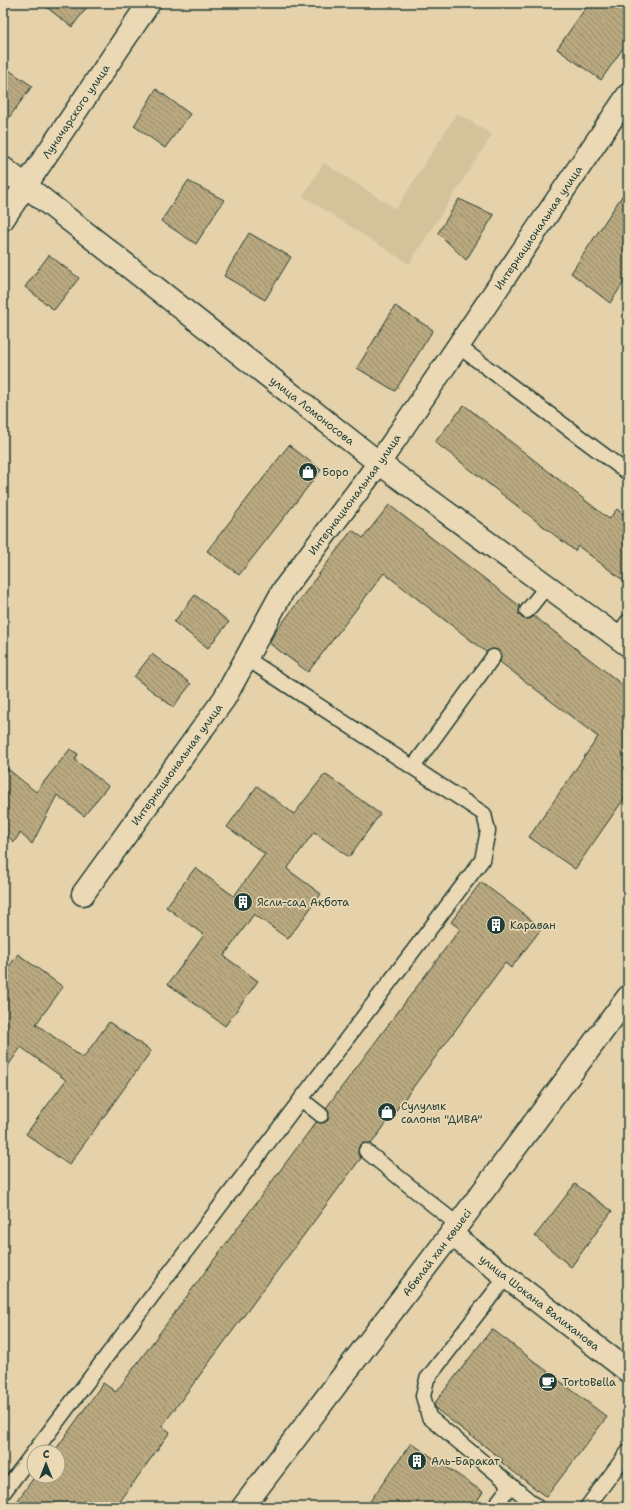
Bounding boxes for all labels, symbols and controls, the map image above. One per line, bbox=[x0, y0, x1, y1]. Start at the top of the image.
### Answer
street label: Луначарского улица bbox=[39, 61, 114, 162]
street label: Интернациональная улица bbox=[491, 163, 586, 293]
street label: улица Ломоносова bbox=[266, 373, 357, 449]
street label: Интернациональная улица bbox=[305, 431, 405, 558]
shop icon: Боро bbox=[297, 461, 319, 483]
place label: Боро bbox=[322, 465, 349, 480]
street label: Интернациональная улица bbox=[128, 701, 226, 829]
building icon: Ясли-сад Ақбота bbox=[232, 891, 254, 913]
place label: Ясли-сад Ақбота bbox=[257, 895, 349, 910]
building icon: Караван bbox=[485, 914, 507, 936]
place label: Караван bbox=[510, 918, 556, 933]
place label: Сулулык салоны "ДИВА" bbox=[401, 1099, 483, 1127]
shop icon: Сулулык салоны "ДИВА" bbox=[376, 1101, 398, 1123]
street label: Абылай хан көшесі bbox=[399, 1206, 475, 1299]
street label: улица Шокана Валиханова bbox=[476, 1252, 603, 1354]
cafe icon: TortoBella bbox=[537, 1371, 559, 1393]
place label: TortoBella bbox=[562, 1375, 616, 1390]
north arrow bbox=[26, 1444, 66, 1484]
text: С bbox=[43, 1447, 50, 1462]
building icon: Аль-Баракат bbox=[406, 1450, 428, 1472]
place label: Аль-Баракат bbox=[431, 1454, 500, 1469]

